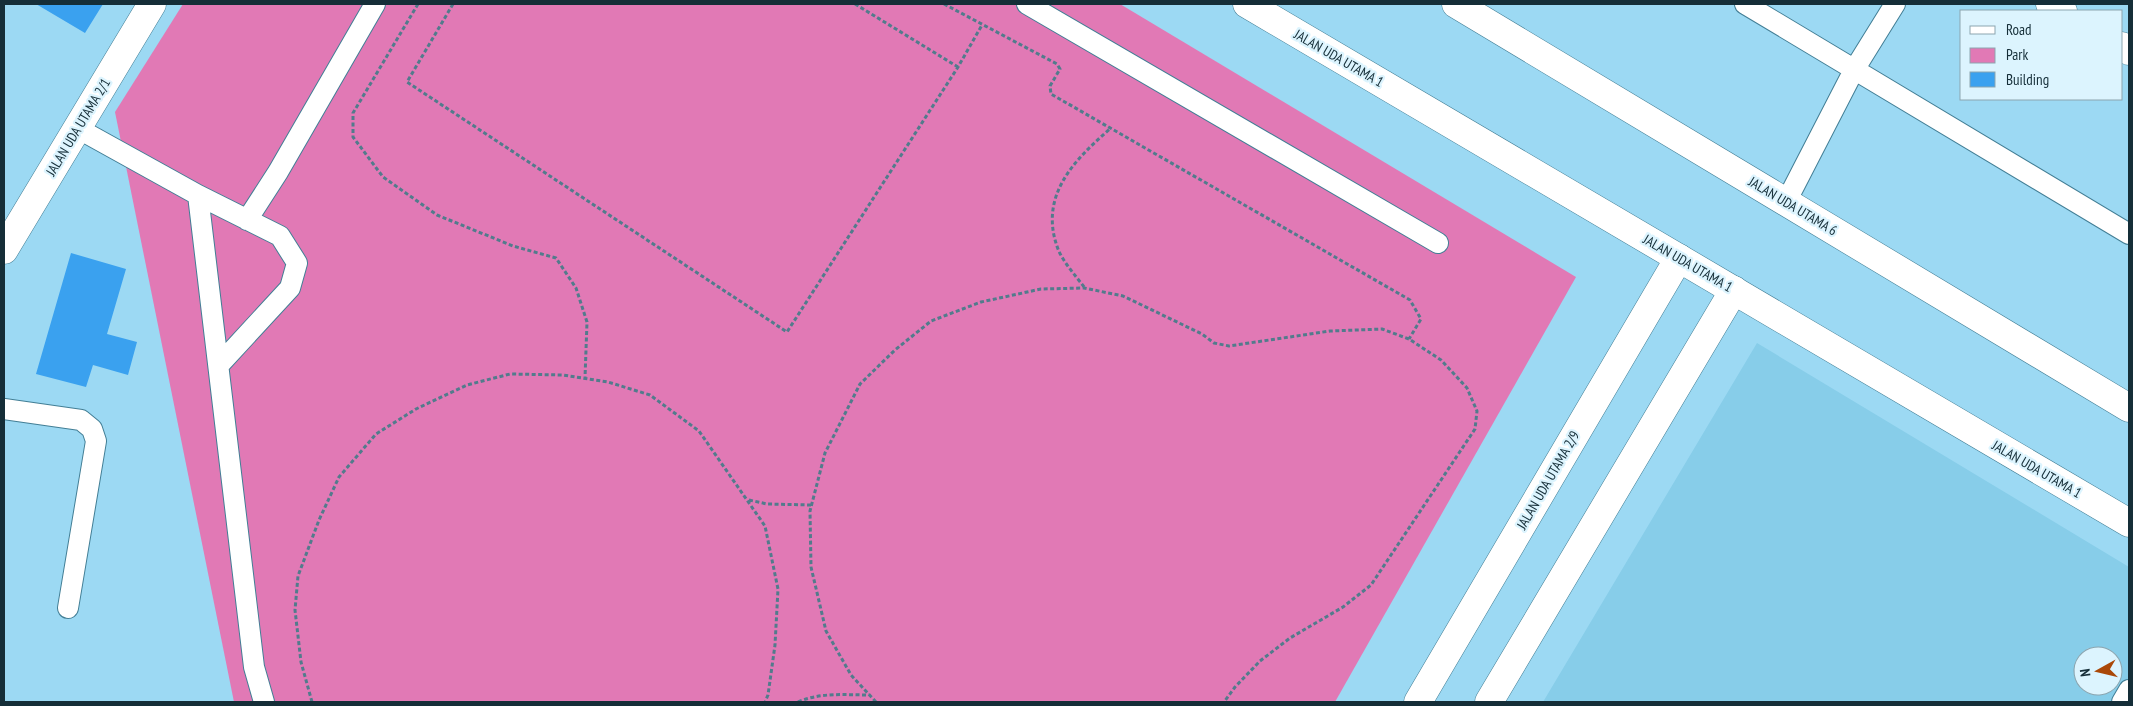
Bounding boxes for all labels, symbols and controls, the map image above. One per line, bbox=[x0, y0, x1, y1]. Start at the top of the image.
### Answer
legend bbox=[1960, 10, 2123, 100]
text: Road bbox=[2006, 20, 2032, 39]
street label: JALAN UDA UTAMA 1 bbox=[1290, 25, 1387, 91]
text: Park bbox=[2006, 45, 2028, 64]
text: Building bbox=[2006, 70, 2049, 89]
street label: JALAN UDA UTAMA 2/1 bbox=[41, 75, 114, 180]
street label: JALAN UDA UTAMA 6 bbox=[1745, 172, 1841, 240]
street label: JALAN UDA UTAMA 1 bbox=[1639, 230, 1736, 296]
street label: JALAN UDA UTAMA 2/9 bbox=[1512, 428, 1583, 533]
street label: JALAN UDA UTAMA 1 bbox=[1988, 436, 2085, 502]
north arrow bbox=[2073, 646, 2123, 696]
text: N bbox=[2076, 668, 2095, 678]

